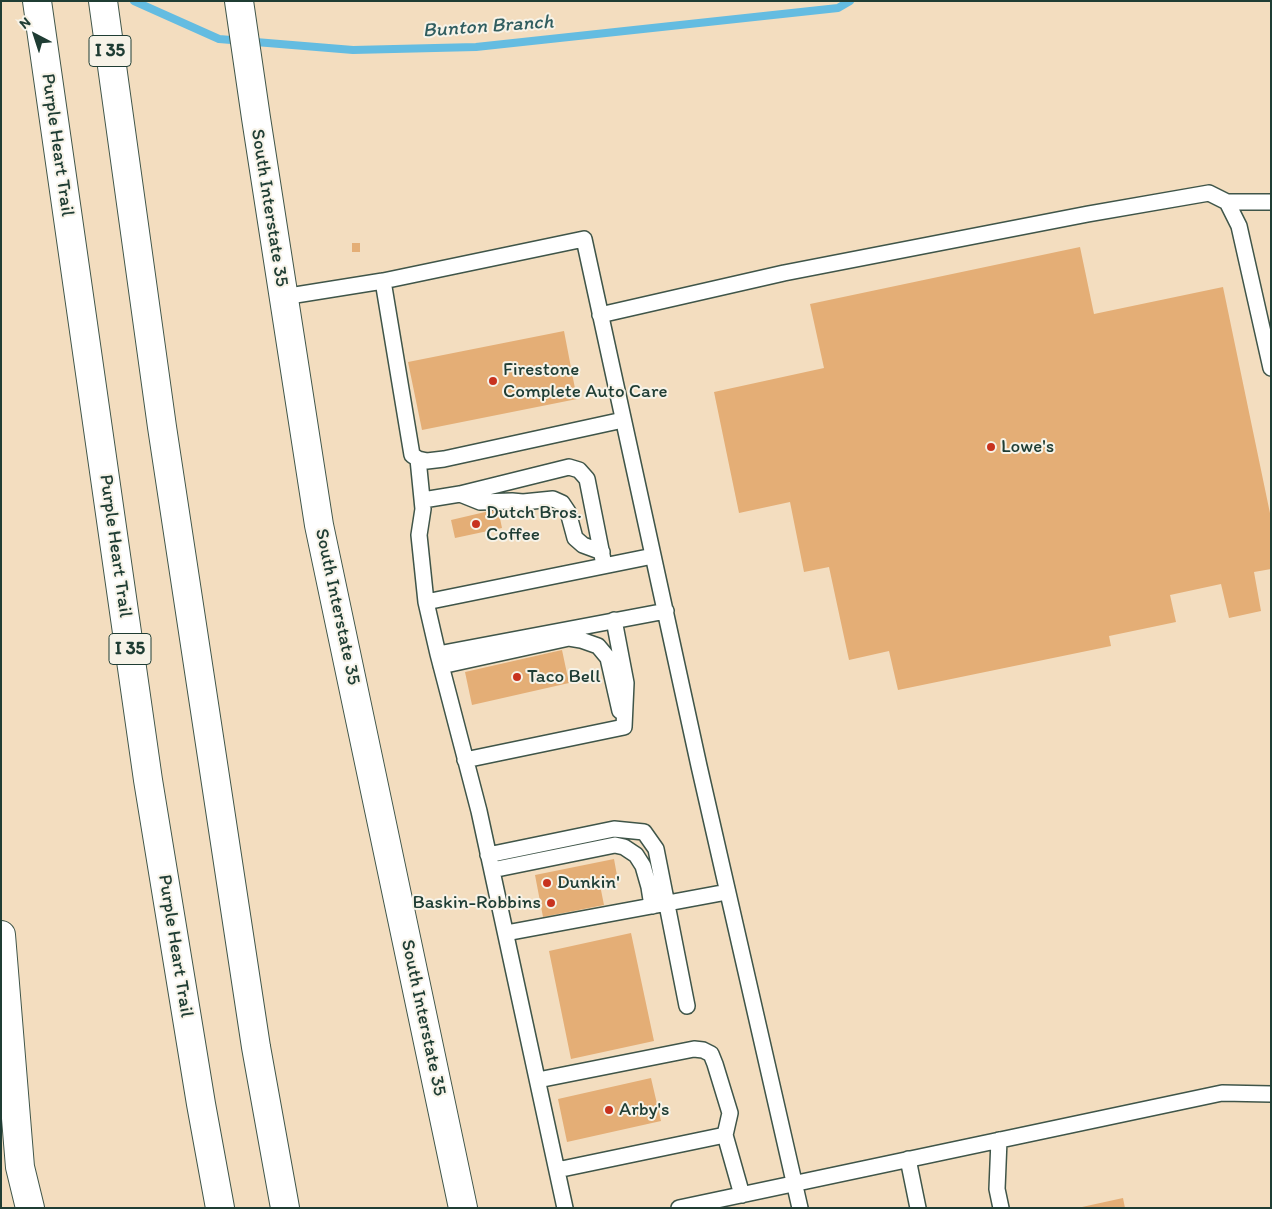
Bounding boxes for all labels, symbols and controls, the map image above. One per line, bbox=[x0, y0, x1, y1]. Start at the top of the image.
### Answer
north arrow bbox=[10, 10, 60, 60]
water label: Bunton Branch bbox=[422, 10, 554, 44]
text: N bbox=[16, 14, 34, 33]
road number: I 35 bbox=[89, 36, 131, 66]
street label: Purple Heart Trail bbox=[36, 72, 78, 218]
street label: South Interstate 35 bbox=[245, 128, 293, 288]
place label: Firestone Complete Auto Care bbox=[503, 359, 668, 403]
marker: Firestone Complete Auto Care bbox=[487, 375, 499, 387]
place label: Lowe's bbox=[1001, 436, 1054, 458]
marker: Lowe's bbox=[985, 441, 997, 453]
street label: Purple Heart Trail bbox=[94, 473, 136, 619]
place label: Dutch Bros. Coffee bbox=[486, 502, 582, 546]
marker: Dutch Bros. Coffee bbox=[470, 518, 482, 530]
street label: South Interstate 35 bbox=[309, 527, 365, 687]
road number: I 35 bbox=[109, 634, 151, 664]
place label: Taco Bell bbox=[527, 666, 601, 688]
marker: Taco Bell bbox=[511, 671, 523, 683]
place label: Dunkin' bbox=[557, 872, 620, 894]
street label: Purple Heart Trail bbox=[152, 873, 198, 1019]
marker: Dunkin' bbox=[541, 877, 553, 889]
place label: Baskin-Robbins bbox=[412, 892, 541, 914]
marker: Baskin-Robbins bbox=[545, 897, 557, 909]
street label: South Interstate 35 bbox=[395, 938, 451, 1098]
place label: Arby's bbox=[619, 1099, 670, 1121]
marker: Arby's bbox=[603, 1104, 615, 1116]

